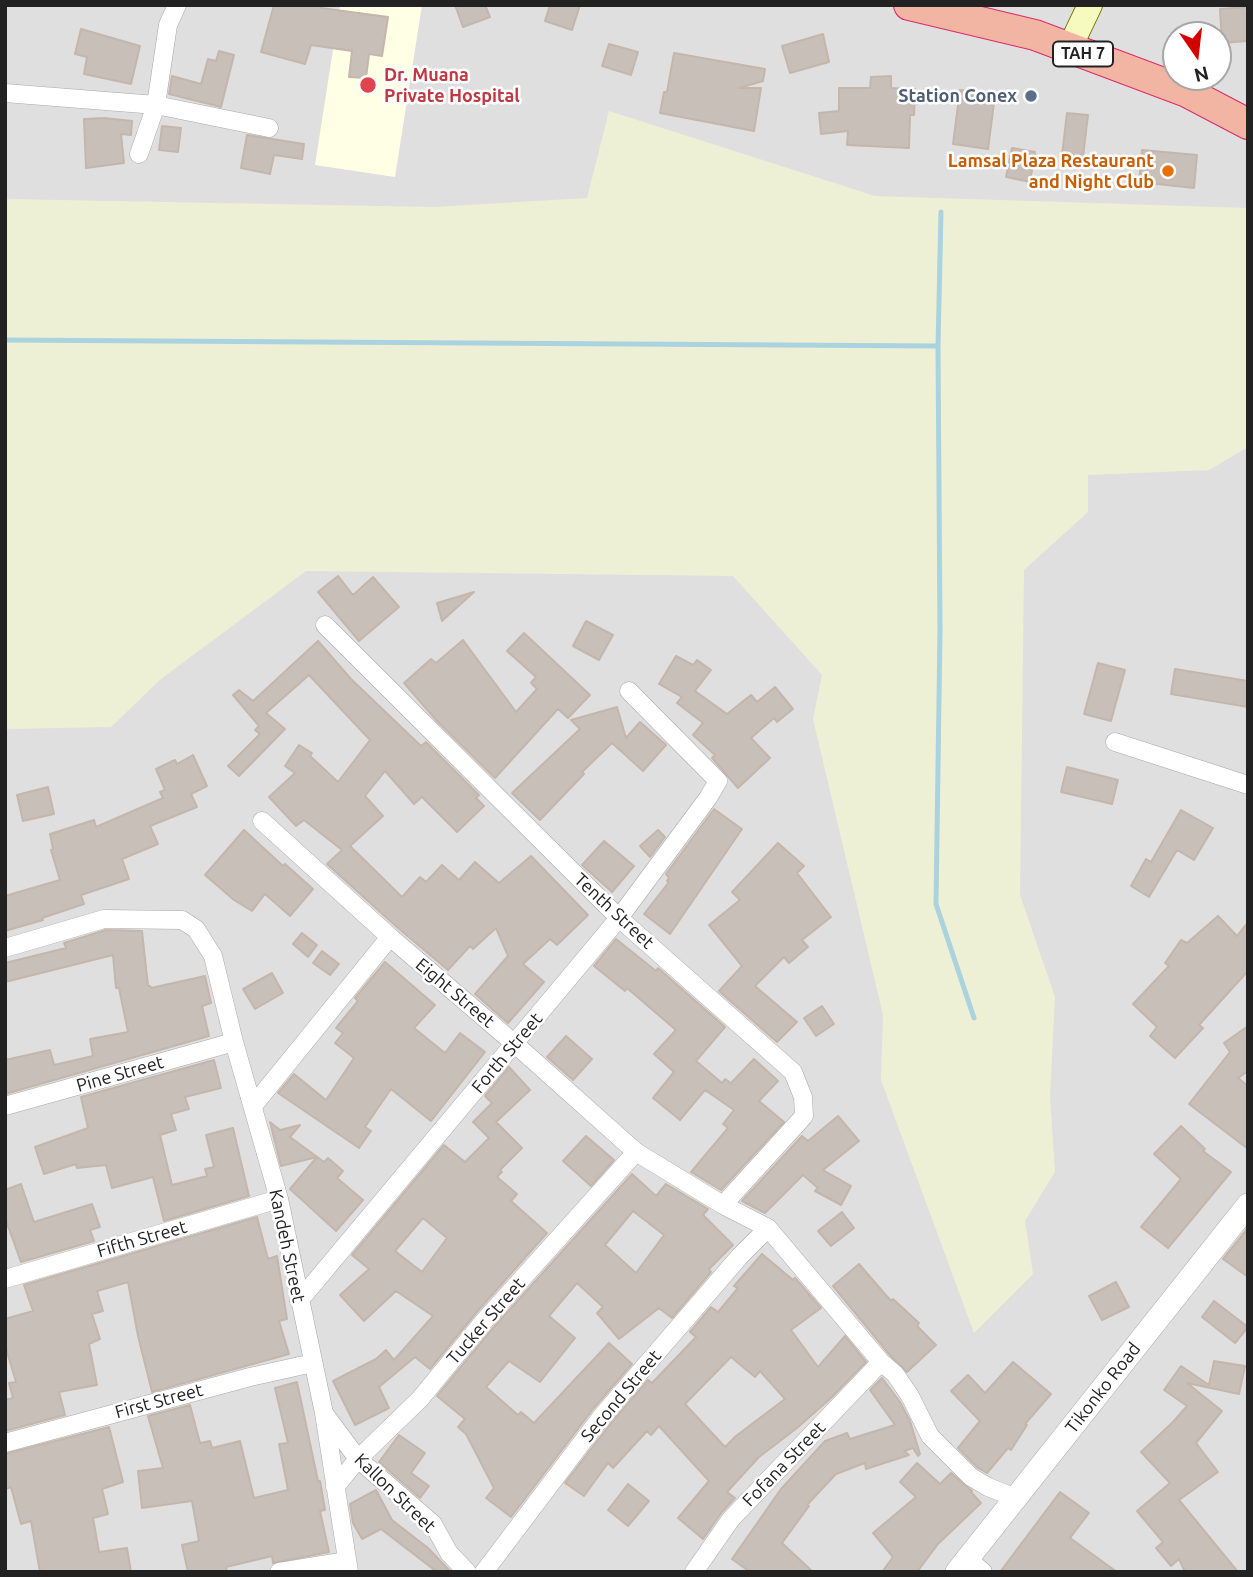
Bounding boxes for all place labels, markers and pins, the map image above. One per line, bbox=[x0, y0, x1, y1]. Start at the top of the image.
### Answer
place label: Dr. Muana Private Hospital bbox=[384, 64, 520, 106]
marker: Dr. Muana Private Hospital bbox=[358, 75, 378, 95]
place label: Station Conex bbox=[898, 85, 1017, 107]
marker: Station Conex bbox=[1023, 88, 1039, 104]
place label: Lamsal Plaza Restaurant and Night Club bbox=[948, 150, 1154, 192]
marker: Lamsal Plaza Restaurant and Night Club bbox=[1160, 163, 1176, 179]

